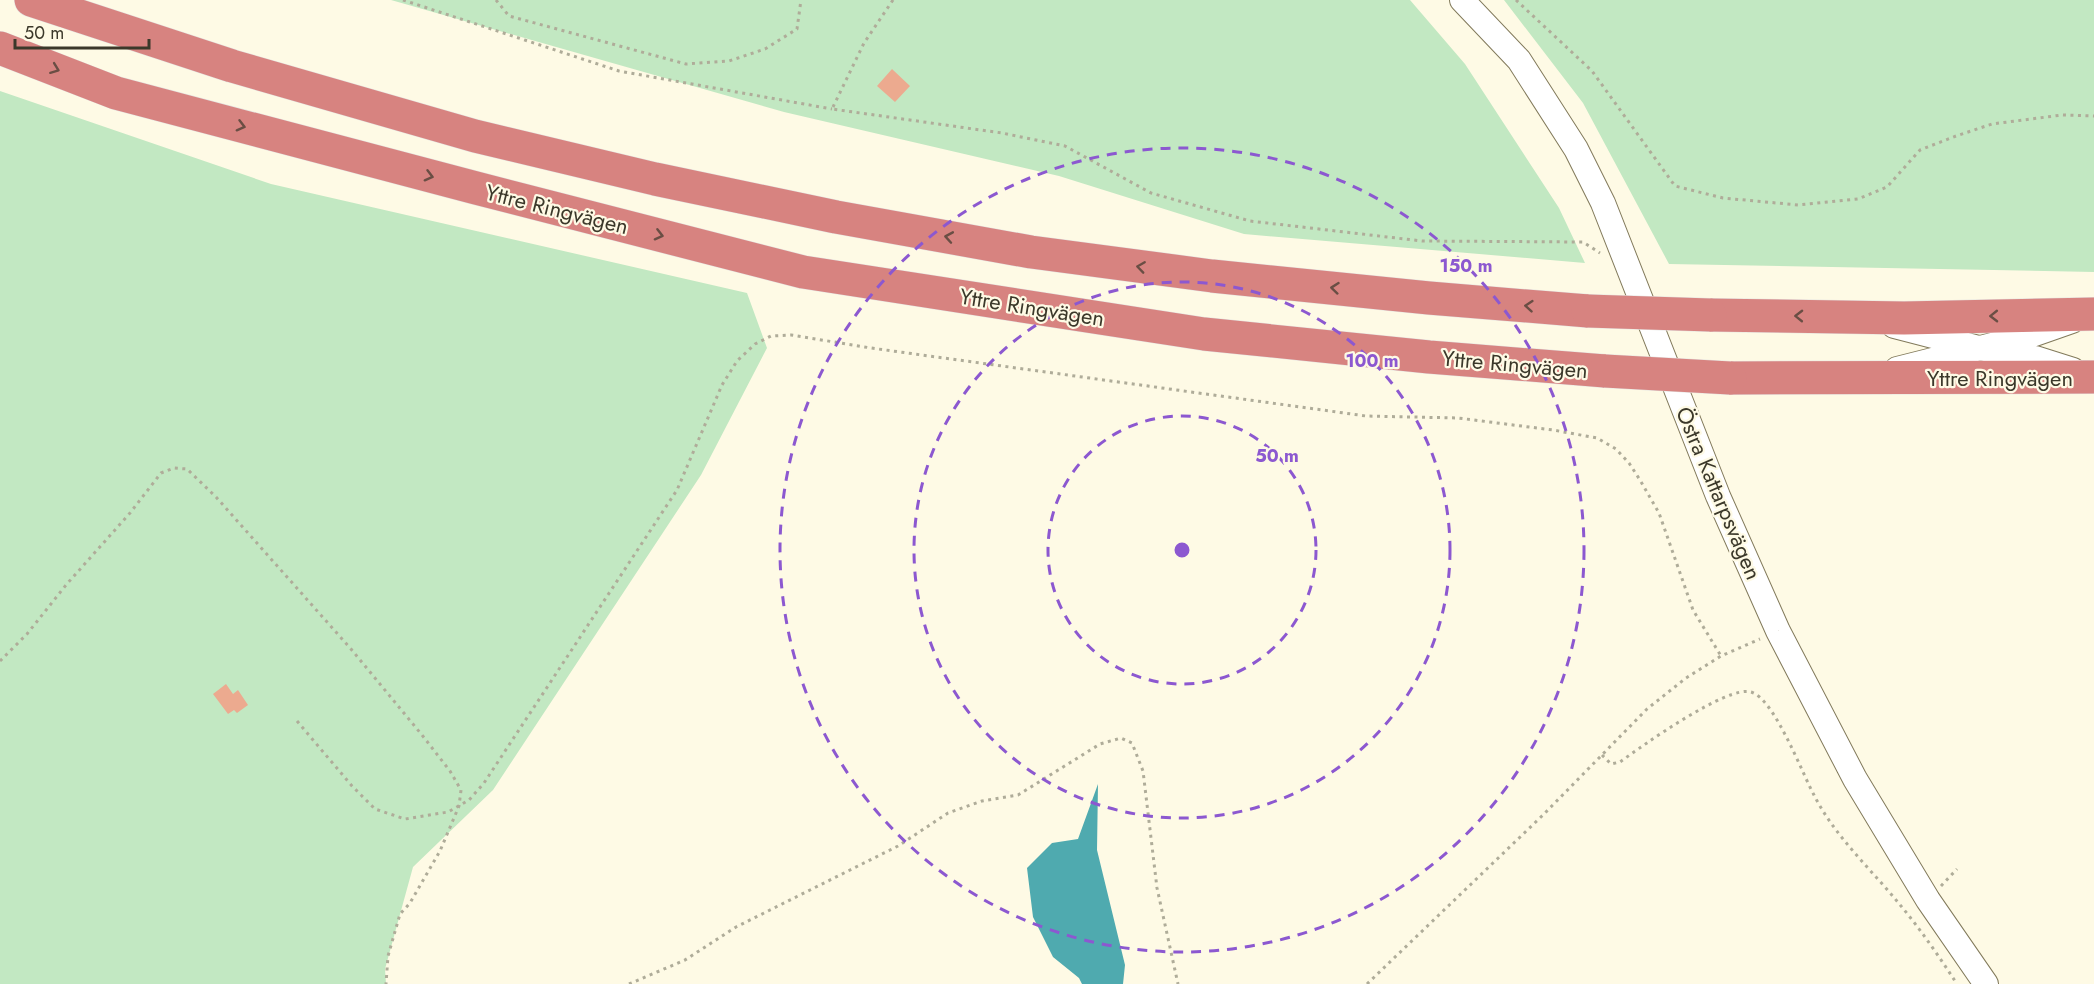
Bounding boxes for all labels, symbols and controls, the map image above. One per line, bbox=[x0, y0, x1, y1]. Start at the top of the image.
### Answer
scale bar bbox=[15, 12, 148, 50]
text: 50 m bbox=[24, 20, 64, 46]
one-way arrow bbox=[48, 62, 59, 74]
one-way arrow bbox=[236, 118, 246, 131]
one-way arrow bbox=[424, 169, 434, 181]
street label: Yttre Ringvägen bbox=[482, 176, 632, 242]
one-way arrow bbox=[653, 228, 664, 240]
one-way arrow bbox=[944, 231, 954, 244]
text: 150 m bbox=[1440, 253, 1492, 279]
one-way arrow bbox=[1137, 261, 1146, 273]
street label: Yttre Ringvägen bbox=[957, 280, 1107, 334]
one-way arrow bbox=[1331, 282, 1340, 295]
one-way arrow bbox=[1525, 300, 1534, 313]
one-way arrow bbox=[1794, 310, 1803, 322]
one-way arrow bbox=[1989, 310, 1998, 322]
street label: Yttre Ringvägen bbox=[1441, 342, 1589, 386]
text: 100 m bbox=[1345, 348, 1399, 374]
street label: Yttre Ringvägen bbox=[1927, 362, 2073, 394]
street label: Östra Kattarpsvägen bbox=[1668, 402, 1770, 584]
text: 50 m bbox=[1255, 443, 1299, 469]
centre of rings bbox=[1172, 540, 1192, 560]

